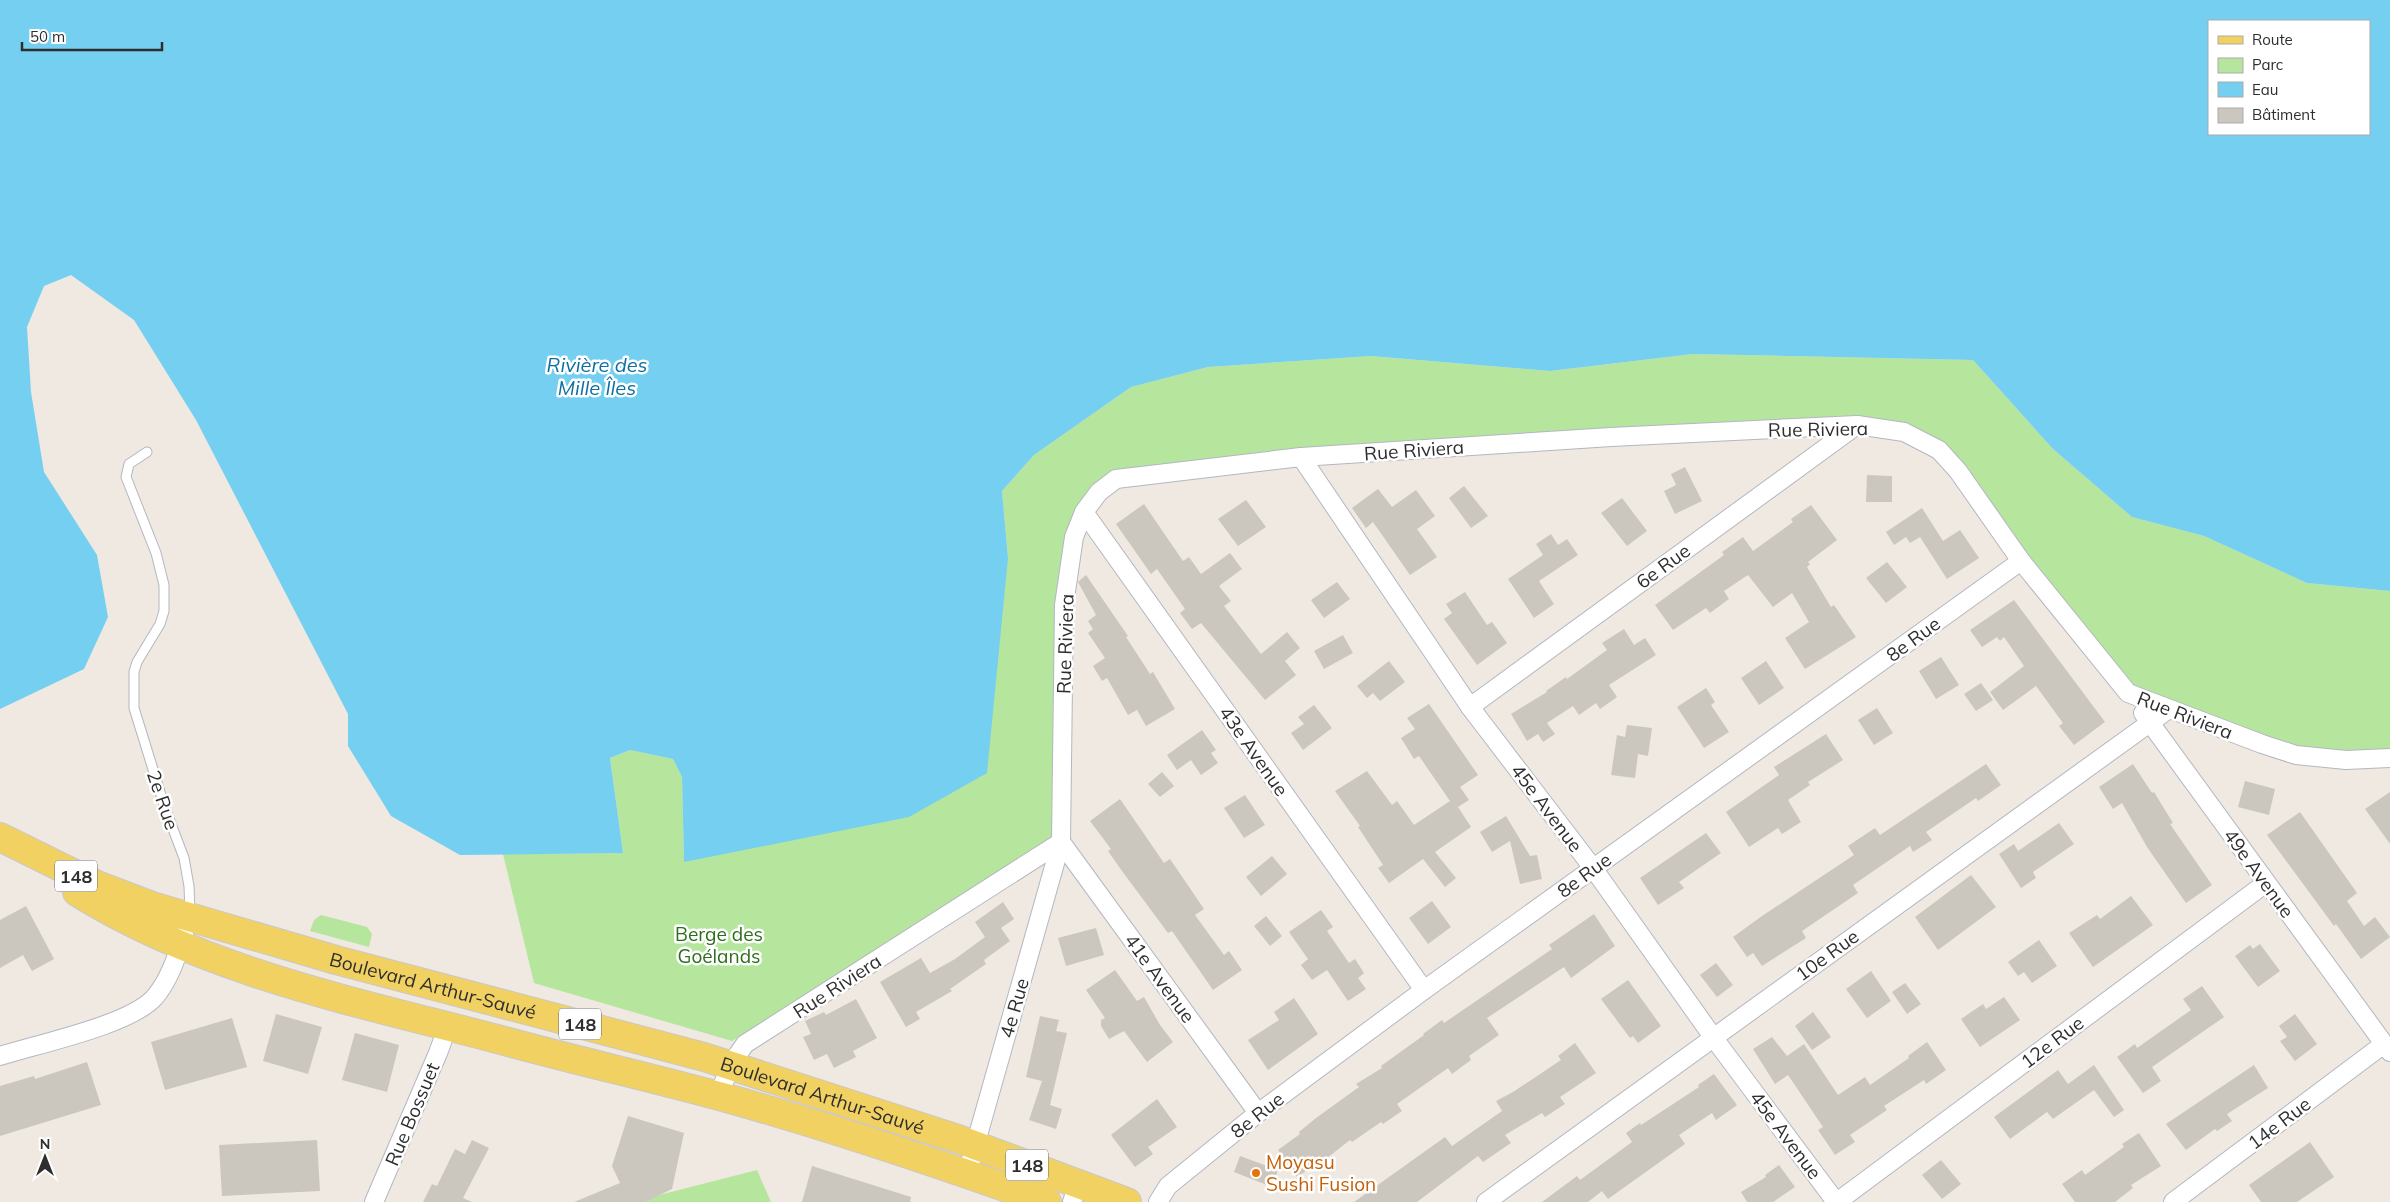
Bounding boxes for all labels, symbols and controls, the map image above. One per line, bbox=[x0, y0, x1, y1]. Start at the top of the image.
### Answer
scale bar bbox=[22, 20, 162, 52]
legend bbox=[2208, 20, 2370, 135]
text: 50 m bbox=[30, 27, 65, 46]
text: Route bbox=[2252, 30, 2293, 49]
text: Parc bbox=[2252, 55, 2283, 74]
text: Eau bbox=[2252, 80, 2278, 99]
text: Bâtiment bbox=[2252, 105, 2315, 124]
water label: Rivière des Mille Îles bbox=[547, 352, 648, 400]
street label: Rue Riviera bbox=[1768, 416, 1868, 442]
street label: Rue Riviera bbox=[1363, 435, 1465, 465]
street label: 6e Rue bbox=[1631, 538, 1695, 594]
street label: Rue Riviera bbox=[1051, 593, 1079, 695]
street label: 8e Rue bbox=[1881, 611, 1945, 667]
street label: Rue Riviera bbox=[2134, 686, 2236, 744]
street label: 43e Avenue bbox=[1214, 701, 1294, 801]
street label: 45e Avenue bbox=[1506, 759, 1588, 857]
street label: 2e Rue bbox=[142, 767, 184, 833]
street label: 49e Avenue bbox=[2219, 824, 2299, 922]
street label: 8e Rue bbox=[1552, 847, 1616, 903]
road number: 148 bbox=[55, 860, 97, 891]
park label: Berge des Goélands bbox=[675, 922, 763, 968]
street label: 10e Rue bbox=[1791, 924, 1863, 986]
street label: 41e Avenue bbox=[1120, 929, 1200, 1027]
street label: Boulevard Arthur-Sauvé bbox=[327, 947, 539, 1024]
street label: Rue Riviera bbox=[788, 949, 886, 1023]
street label: 4e Rue bbox=[994, 975, 1034, 1041]
road number: 148 bbox=[559, 1009, 601, 1040]
street label: 12e Rue bbox=[2016, 1011, 2088, 1073]
street label: Boulevard Arthur-Sauvé bbox=[718, 1051, 928, 1139]
street label: Rue Bossuet bbox=[379, 1058, 445, 1169]
street label: 45e Avenue bbox=[1745, 1086, 1827, 1184]
street label: 8e Rue bbox=[1226, 1087, 1288, 1143]
street label: 14e Rue bbox=[2243, 1092, 2315, 1154]
north arrow bbox=[20, 1132, 70, 1182]
text: N bbox=[40, 1135, 50, 1153]
road number: 148 bbox=[1006, 1150, 1048, 1180]
place label: Moyasu Sushi Fusion bbox=[1266, 1150, 1376, 1196]
marker: Moyasu Sushi Fusion bbox=[1250, 1167, 1262, 1179]

